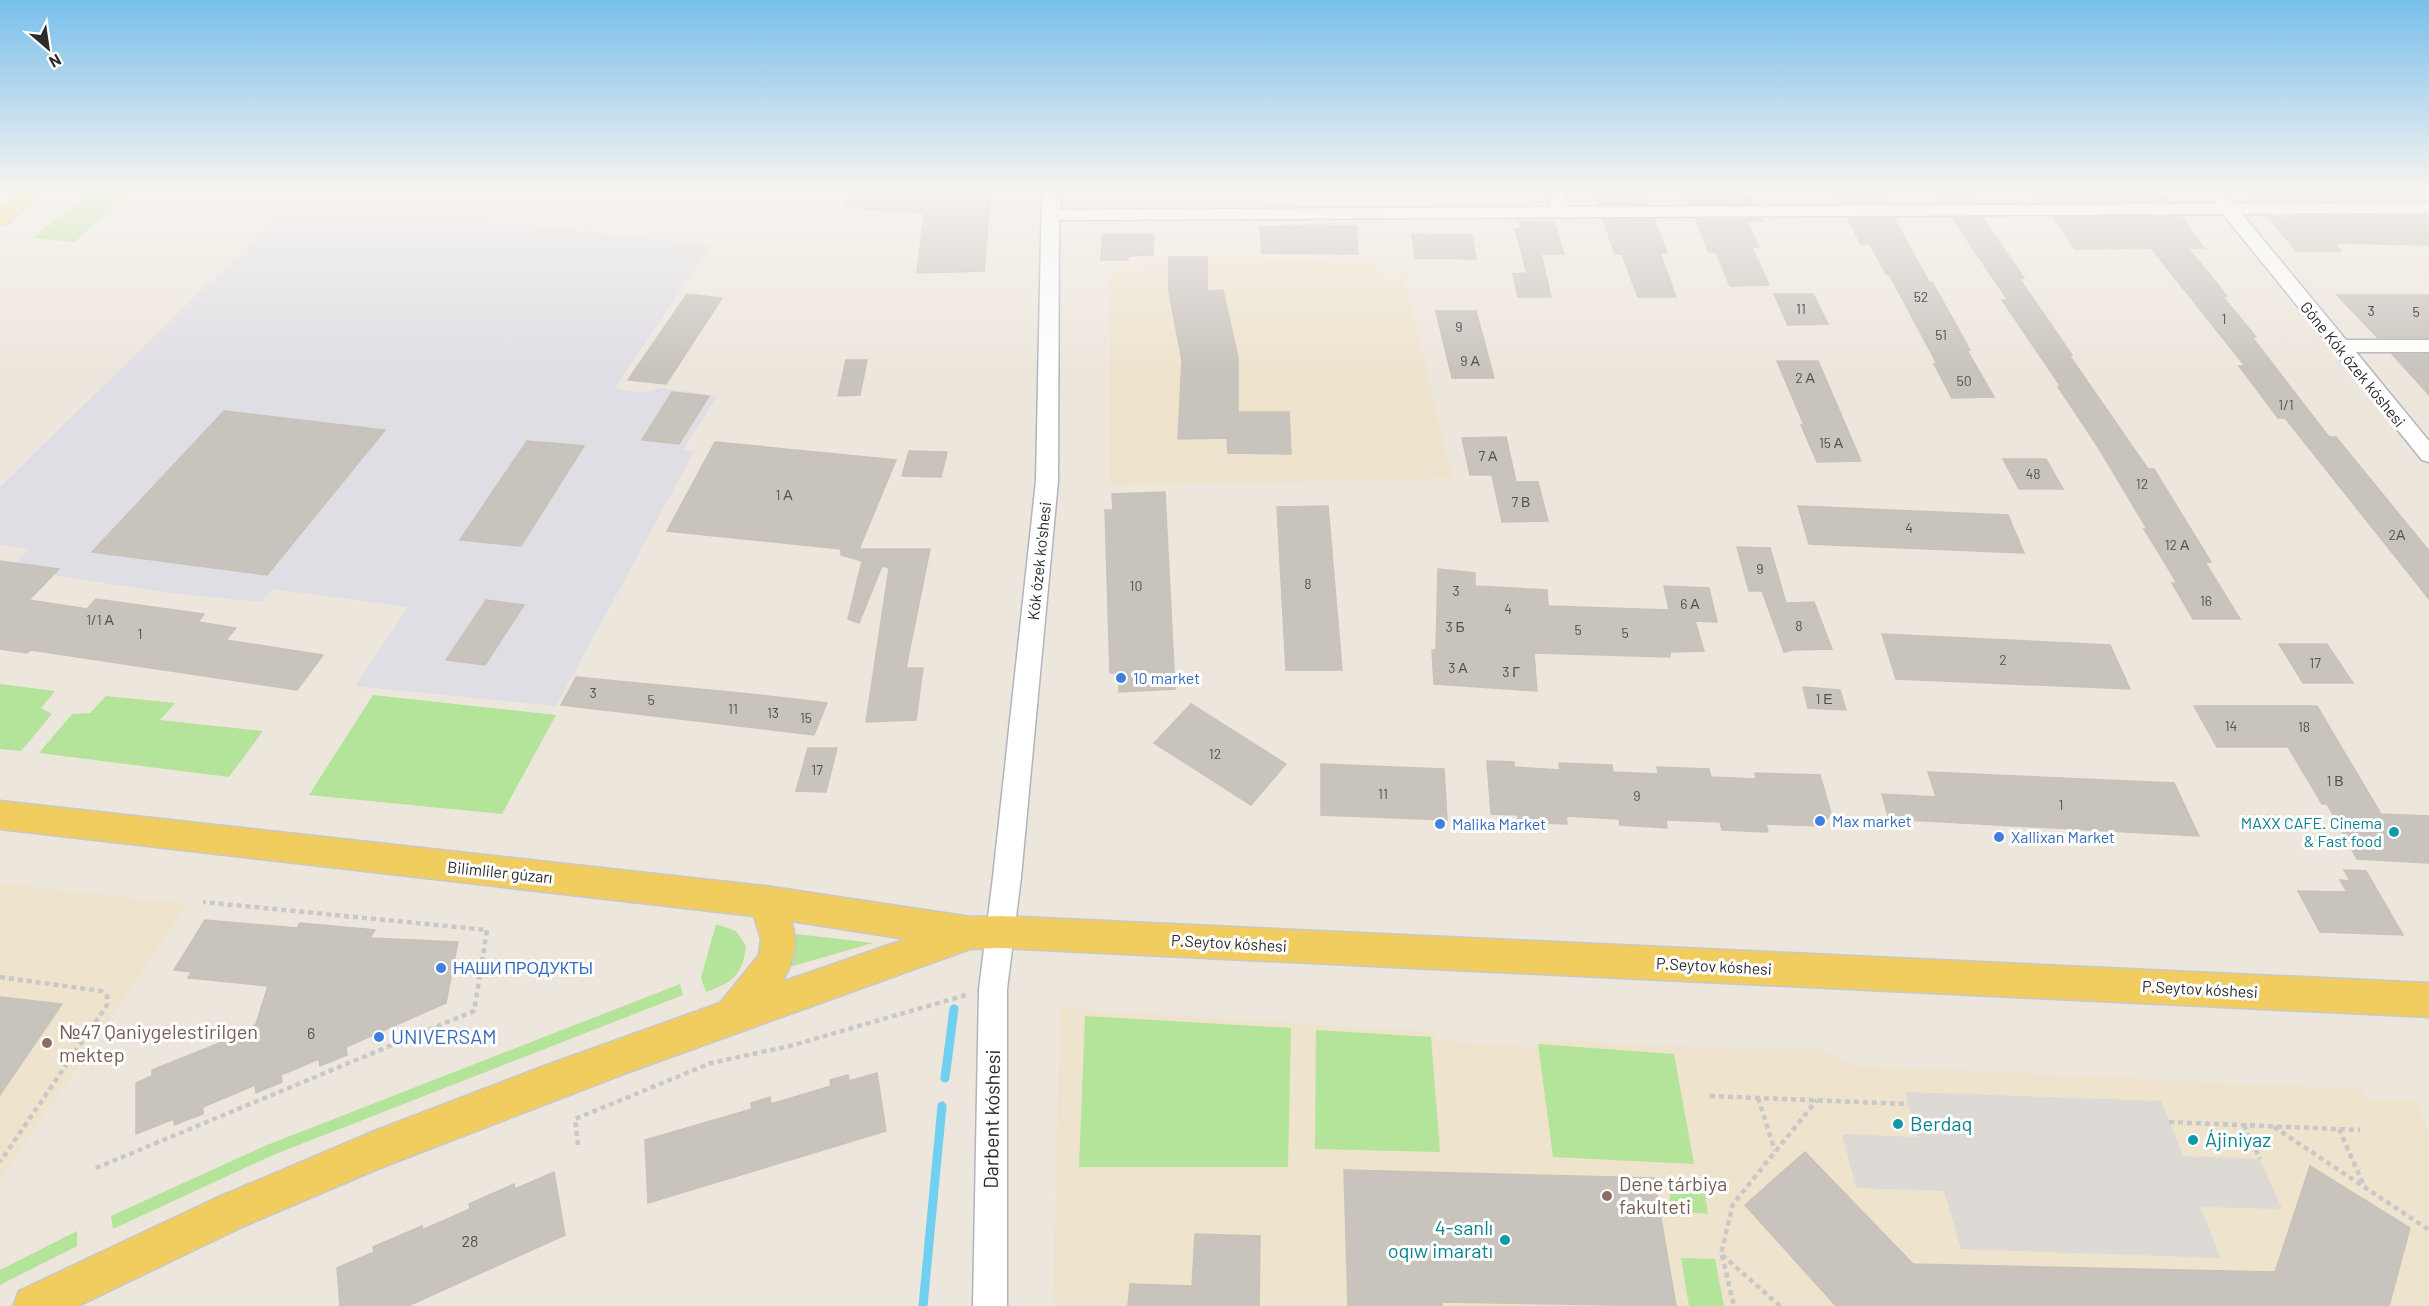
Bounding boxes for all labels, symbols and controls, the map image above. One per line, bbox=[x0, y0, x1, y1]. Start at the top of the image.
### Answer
north arrow bbox=[18, 18, 78, 78]
text: N bbox=[46, 51, 65, 72]
house number: 52 bbox=[1914, 288, 1928, 305]
street label: Góne Kók ózek kóshesi bbox=[2297, 297, 2410, 430]
house number: 11 bbox=[1796, 300, 1806, 317]
house number: 3 bbox=[2367, 302, 2375, 319]
house number: 5 bbox=[2412, 303, 2420, 320]
house number: 1 bbox=[2222, 310, 2226, 327]
house number: 9 bbox=[1455, 318, 1463, 335]
house number: 51 bbox=[1935, 326, 1947, 343]
house number: 9 А bbox=[1460, 352, 1480, 369]
house number: 2 А bbox=[1795, 369, 1815, 386]
house number: 50 bbox=[1956, 372, 1972, 389]
house number: 1/1 bbox=[2278, 396, 2294, 413]
house number: 15 А bbox=[1819, 434, 1844, 451]
house number: 7 А bbox=[1479, 447, 1498, 464]
house number: 48 bbox=[2025, 465, 2041, 482]
house number: 12 bbox=[2136, 475, 2148, 492]
house number: 1 А bbox=[775, 486, 793, 503]
house number: 7 В bbox=[1512, 493, 1530, 510]
street label: Kók ózek ko'shesi bbox=[1023, 501, 1054, 621]
house number: 4 bbox=[1905, 519, 1913, 536]
house number: 2А bbox=[2389, 526, 2406, 543]
house number: 12 А bbox=[2165, 536, 2190, 553]
house number: 9 bbox=[1756, 560, 1764, 577]
house number: 8 bbox=[1304, 575, 1312, 592]
house number: 10 bbox=[1130, 577, 1142, 594]
house number: 3 bbox=[1452, 582, 1460, 599]
house number: 16 bbox=[2200, 592, 2212, 609]
house number: 6 А bbox=[1680, 595, 1700, 612]
house number: 4 bbox=[1504, 600, 1512, 617]
house number: 1/1 А bbox=[86, 611, 114, 628]
house number: 8 bbox=[1795, 617, 1803, 634]
house number: 3 Б bbox=[1445, 618, 1465, 635]
house number: 5 bbox=[1574, 621, 1582, 638]
house number: 5 bbox=[1621, 624, 1629, 641]
house number: 1 bbox=[138, 625, 142, 642]
house number: 2 bbox=[1999, 651, 2007, 668]
house number: 17 bbox=[2309, 654, 2321, 671]
house number: 3 А bbox=[1448, 659, 1468, 676]
house number: 3 Г bbox=[1502, 663, 1520, 680]
place label: 10 market bbox=[1133, 668, 1200, 687]
marker: 10 market bbox=[1114, 671, 1128, 685]
house number: 3 bbox=[589, 684, 597, 701]
house number: 1 Е bbox=[1815, 690, 1833, 707]
house number: 5 bbox=[647, 691, 655, 708]
house number: 11 bbox=[728, 700, 738, 717]
house number: 13 bbox=[767, 704, 779, 721]
house number: 15 bbox=[800, 709, 812, 726]
house number: 14 bbox=[2225, 717, 2237, 734]
house number: 18 bbox=[2298, 718, 2310, 735]
house number: 12 bbox=[1209, 745, 1221, 762]
house number: 17 bbox=[811, 761, 823, 778]
house number: 1 В bbox=[2326, 772, 2344, 789]
house number: 11 bbox=[1378, 785, 1388, 802]
house number: 9 bbox=[1633, 787, 1641, 804]
house number: 1 bbox=[2059, 796, 2063, 813]
place label: Max market bbox=[1832, 811, 1912, 830]
place label: MAXX CAFE. Cinema & Fast food bbox=[2241, 813, 2382, 850]
place label: Malika Market bbox=[1452, 814, 1546, 833]
marker: Max market bbox=[1813, 814, 1827, 828]
marker: Malika Market bbox=[1433, 817, 1447, 831]
marker: MAXX CAFE. Cinema & Fast food bbox=[2387, 825, 2401, 839]
place label: Xallixan Market bbox=[2011, 827, 2115, 846]
marker: Xallixan Market bbox=[1992, 830, 2006, 844]
street label: Bilimliler gúzarı bbox=[446, 857, 554, 886]
street label: P.Seytov kóshesi bbox=[1171, 930, 1287, 955]
street label: P.Seytov kóshesi bbox=[1656, 953, 1772, 978]
place label: НАШИ ПРОДУКТЫ bbox=[453, 958, 593, 977]
marker: НАШИ ПРОДУКТЫ bbox=[434, 961, 448, 975]
street label: P.Seytov kóshesi bbox=[2142, 976, 2258, 1001]
place label: №47 Qaniygelestirilgen mektep bbox=[59, 1019, 258, 1066]
house number: 6 bbox=[307, 1023, 315, 1042]
place label: UNIVERSAM bbox=[391, 1024, 497, 1048]
marker: UNIVERSAM bbox=[372, 1030, 386, 1044]
marker: №47 Qaniygelestirilgen mektep bbox=[40, 1036, 54, 1050]
street label: Darbent kóshesi bbox=[978, 1049, 1004, 1189]
place label: Berdaq bbox=[1910, 1111, 1973, 1135]
marker: Berdaq bbox=[1891, 1117, 1905, 1131]
place label: Ájiniyaz bbox=[2205, 1127, 2271, 1151]
marker: Ájiniyaz bbox=[2186, 1133, 2200, 1147]
place label: Dene tárbiya fakulteti bbox=[1619, 1171, 1727, 1218]
marker: Dene tárbiya fakulteti bbox=[1600, 1189, 1614, 1203]
place label: 4-sanlı oqıw imaratı bbox=[1388, 1215, 1493, 1262]
house number: 28 bbox=[462, 1231, 478, 1250]
marker: 4-sanlı oqıw imaratı bbox=[1498, 1233, 1512, 1247]

